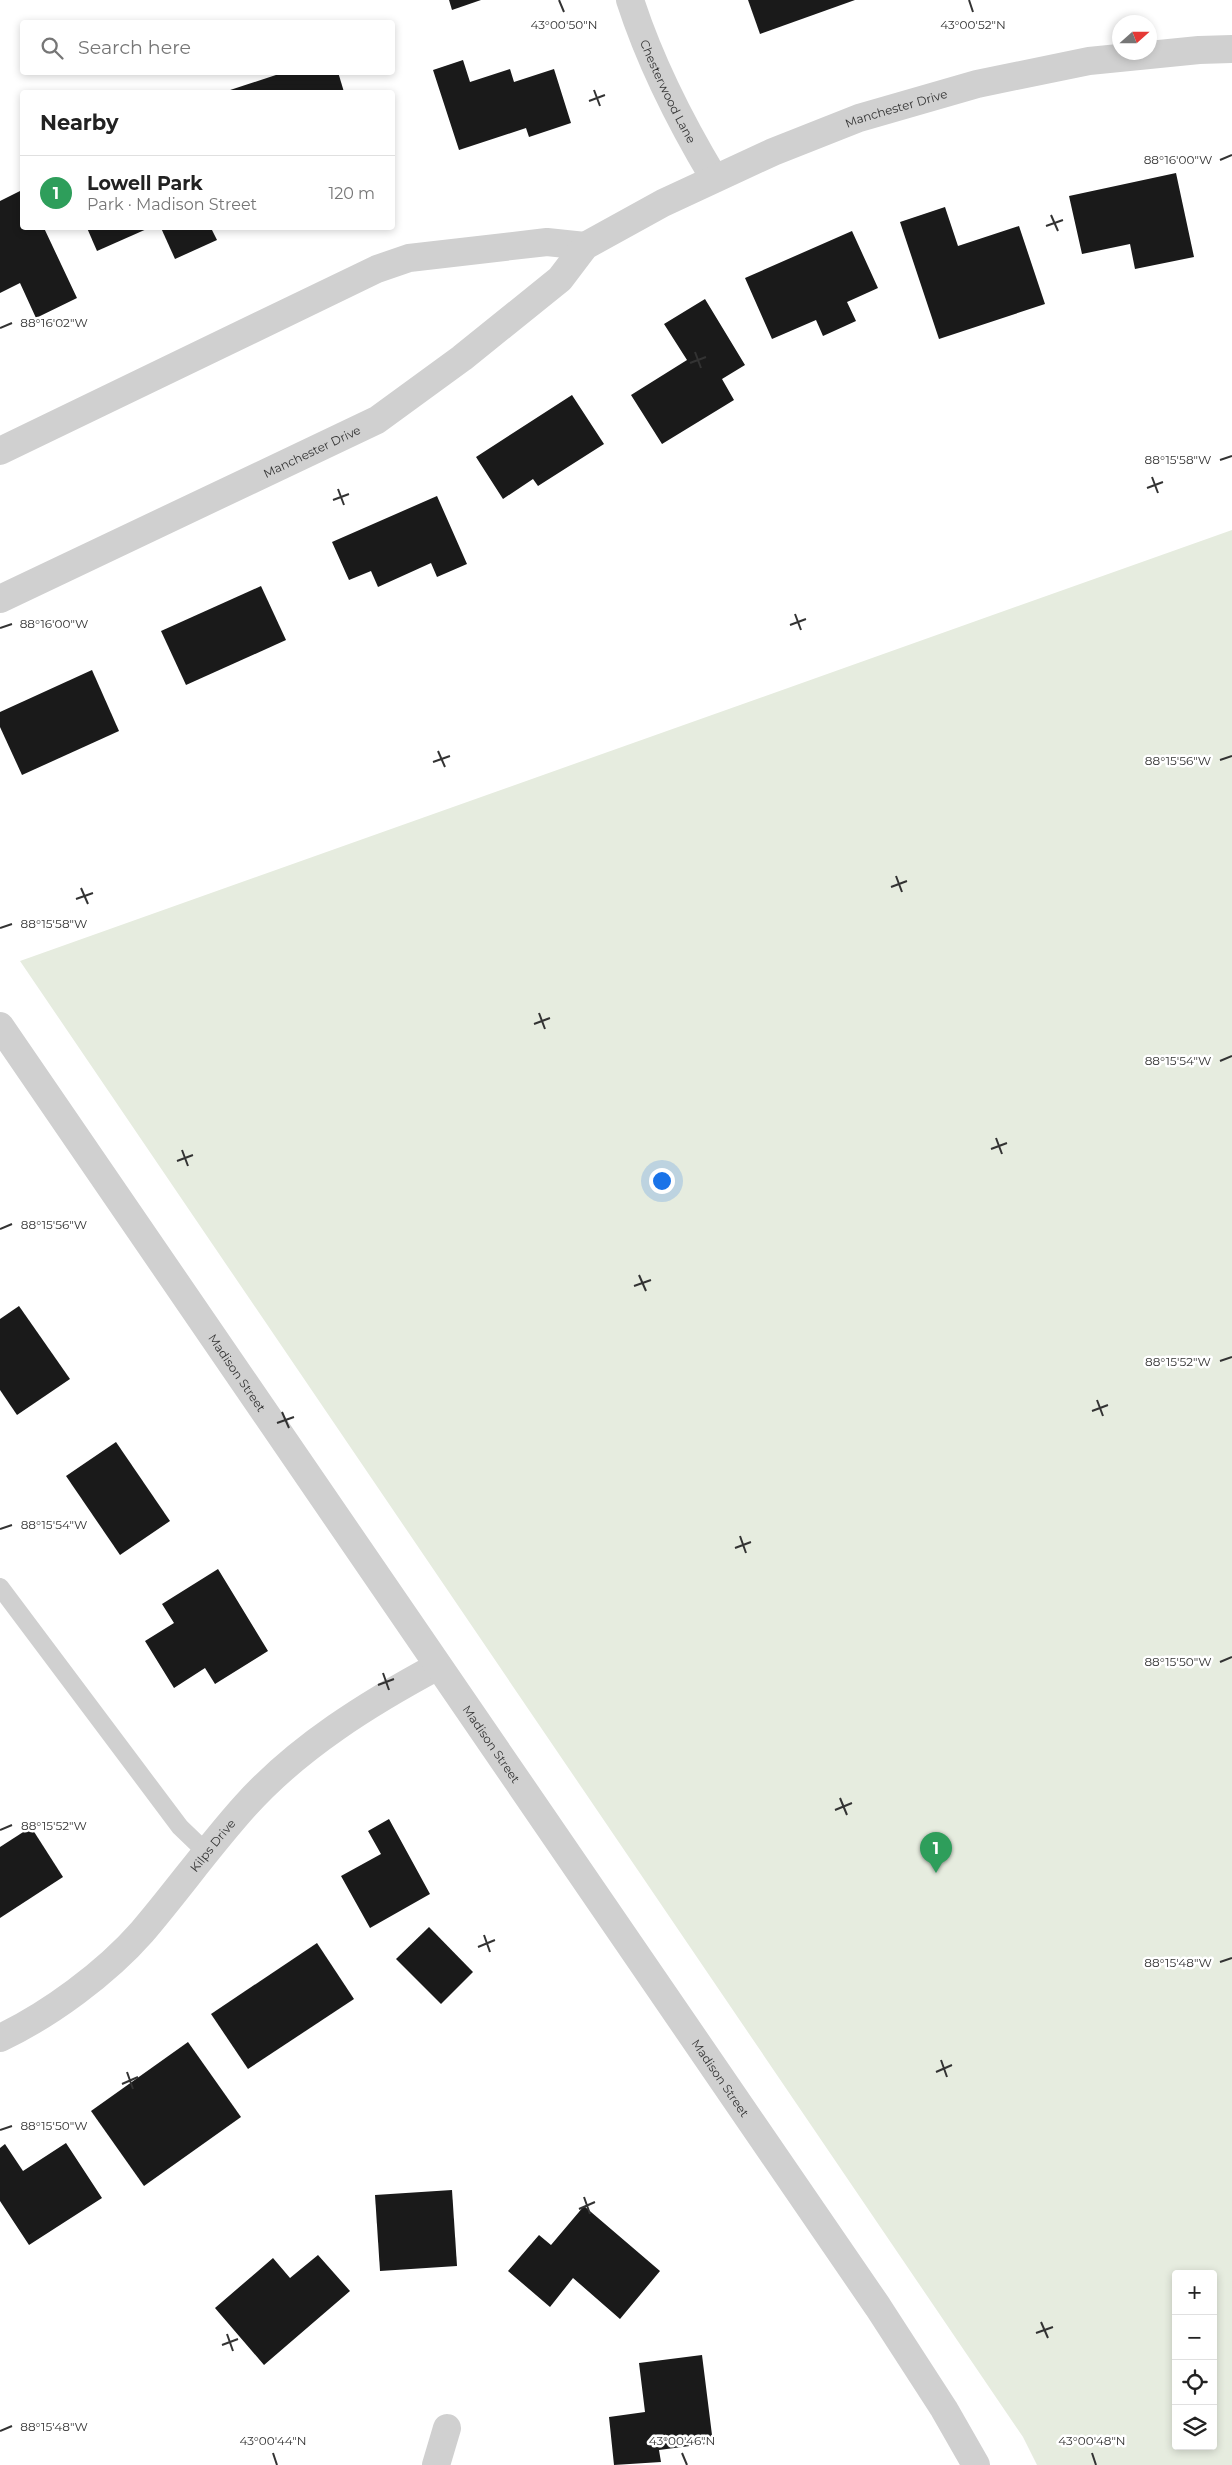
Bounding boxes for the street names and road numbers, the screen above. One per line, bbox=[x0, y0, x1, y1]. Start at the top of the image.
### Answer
street label: Chesterwood Lane bbox=[637, 37, 700, 145]
street label: Manchester Drive bbox=[843, 86, 949, 130]
street label: Manchester Drive bbox=[261, 422, 363, 481]
street label: Madison Street bbox=[206, 1331, 269, 1414]
street label: Madison Street bbox=[460, 1702, 524, 1785]
street label: Kilps Drive bbox=[186, 1816, 238, 1874]
street label: Madison Street bbox=[689, 2036, 753, 2120]

